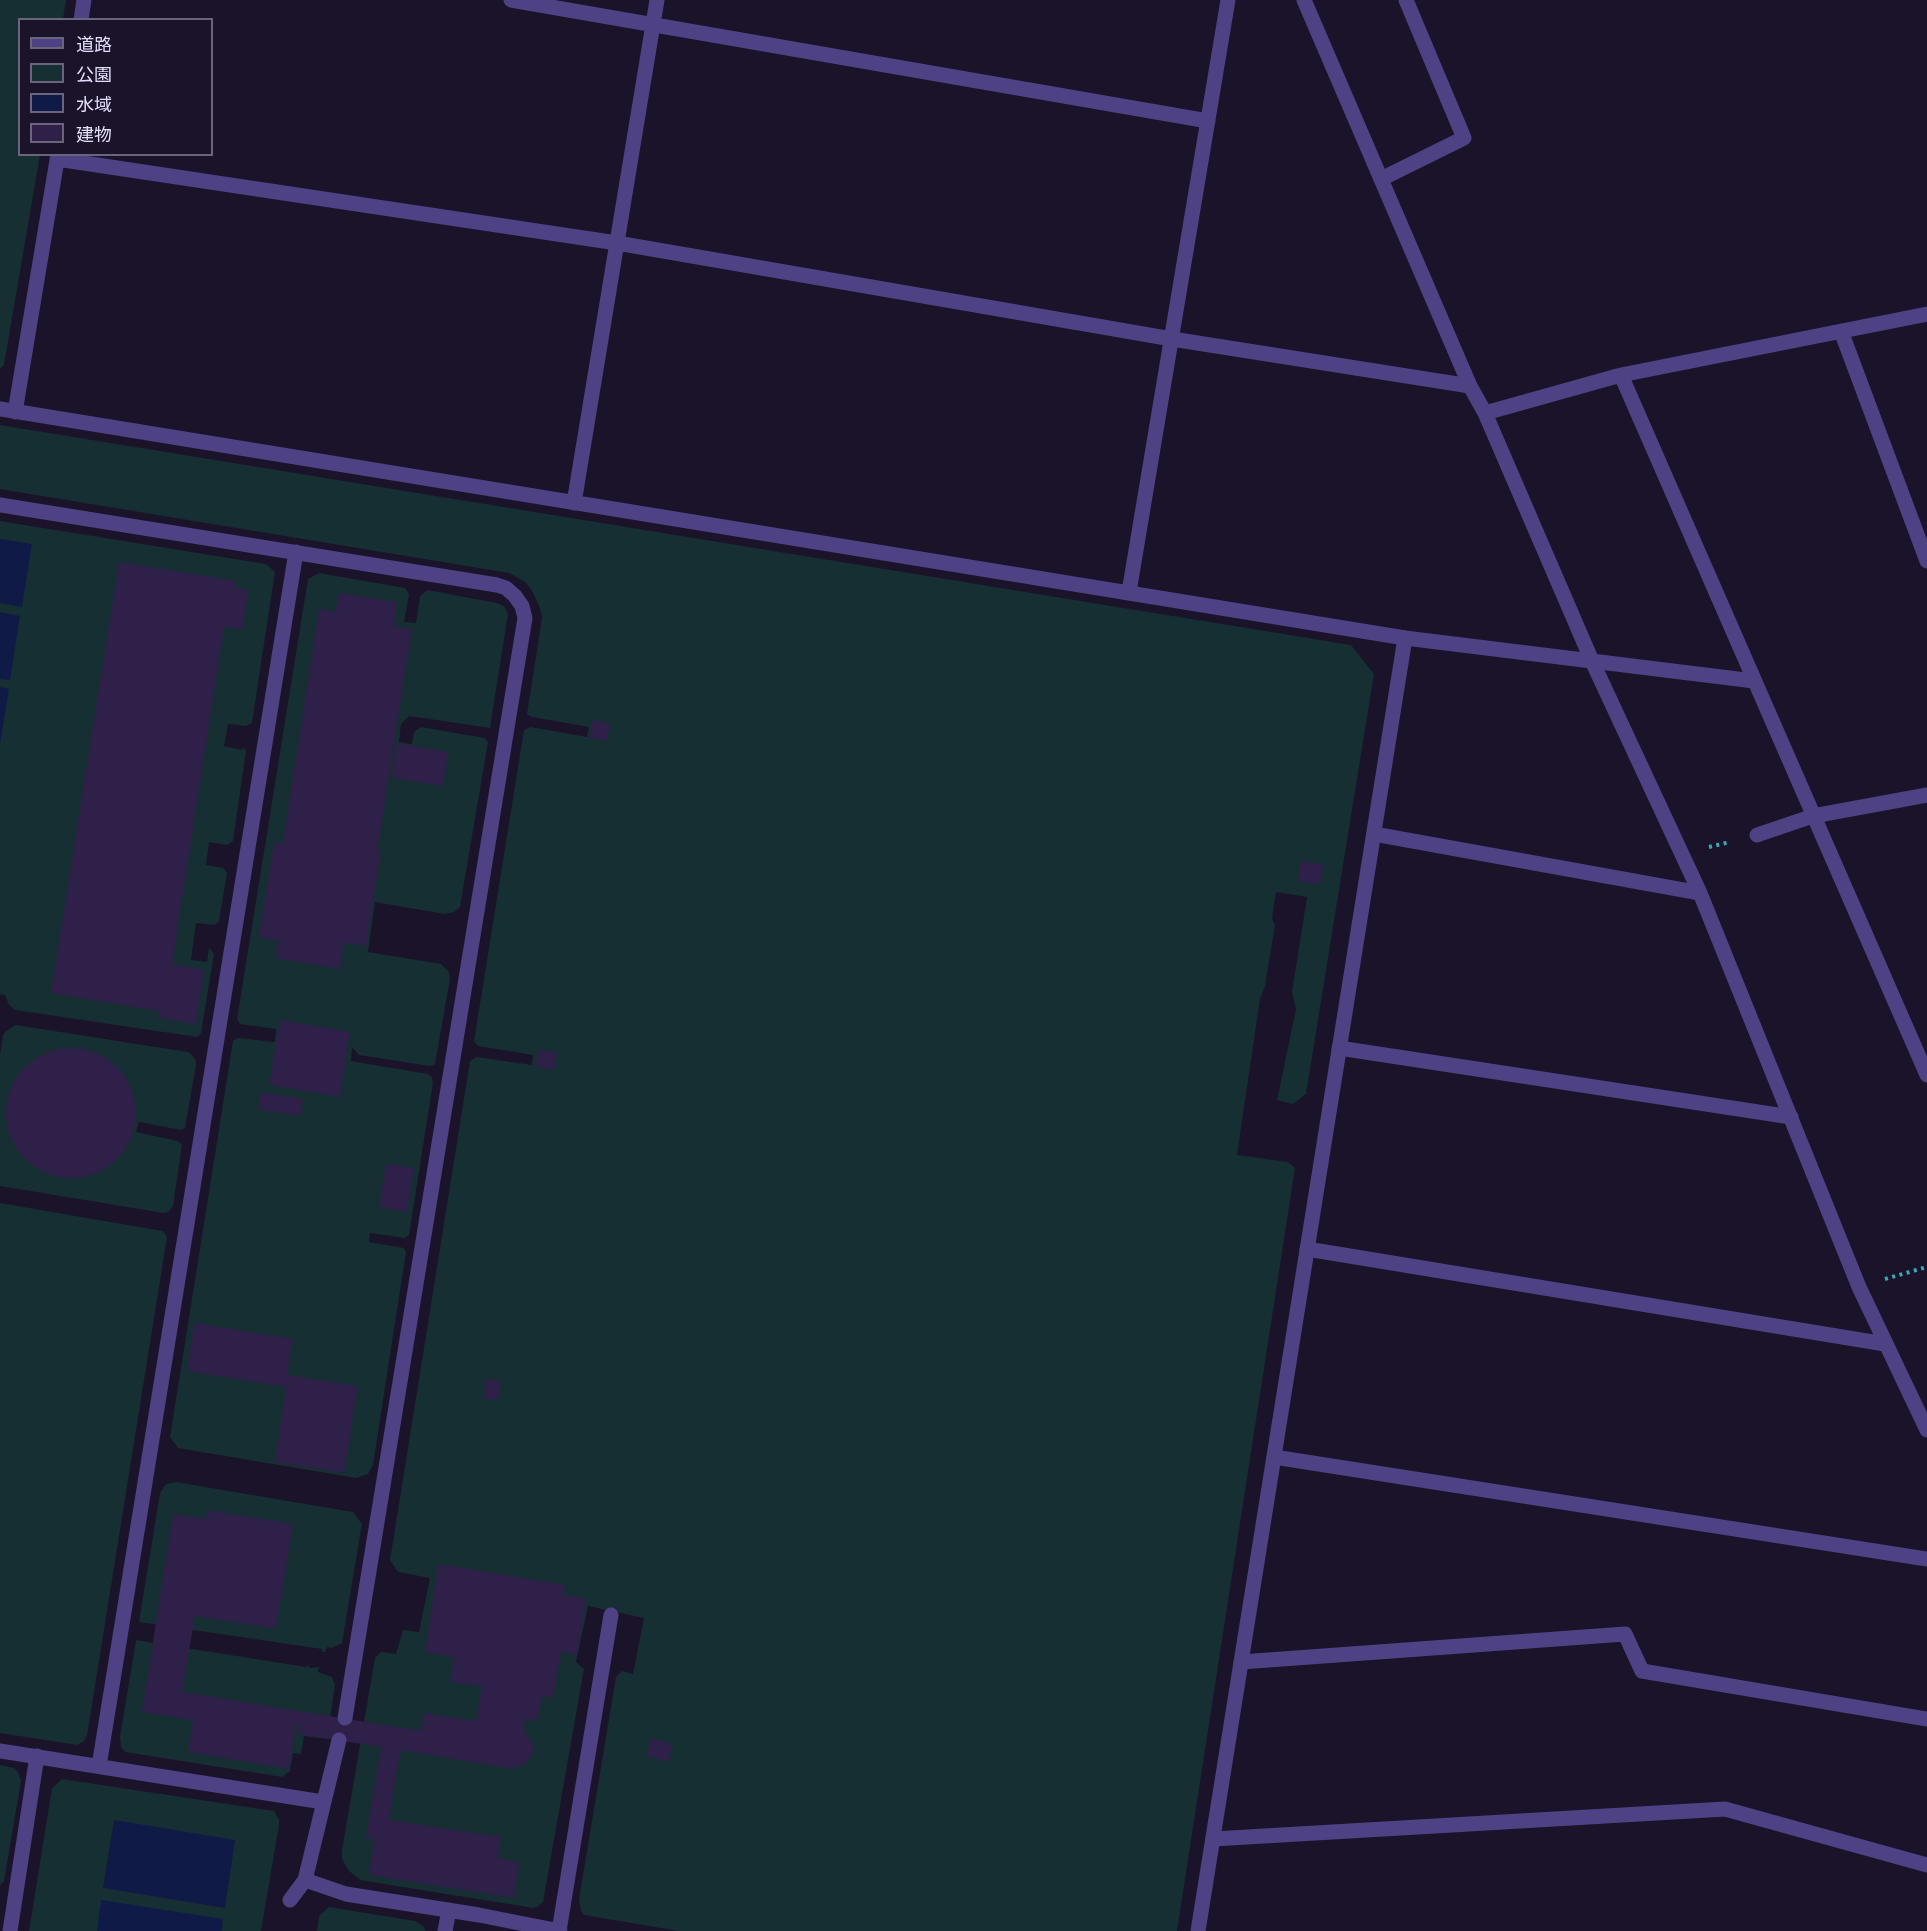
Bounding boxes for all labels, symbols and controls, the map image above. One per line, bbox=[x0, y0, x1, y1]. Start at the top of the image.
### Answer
legend bbox=[18, 18, 213, 156]
text: 道路 bbox=[76, 33, 112, 55]
text: 公園 bbox=[76, 63, 112, 85]
text: 水域 bbox=[76, 93, 112, 115]
text: 建物 bbox=[76, 123, 112, 145]

